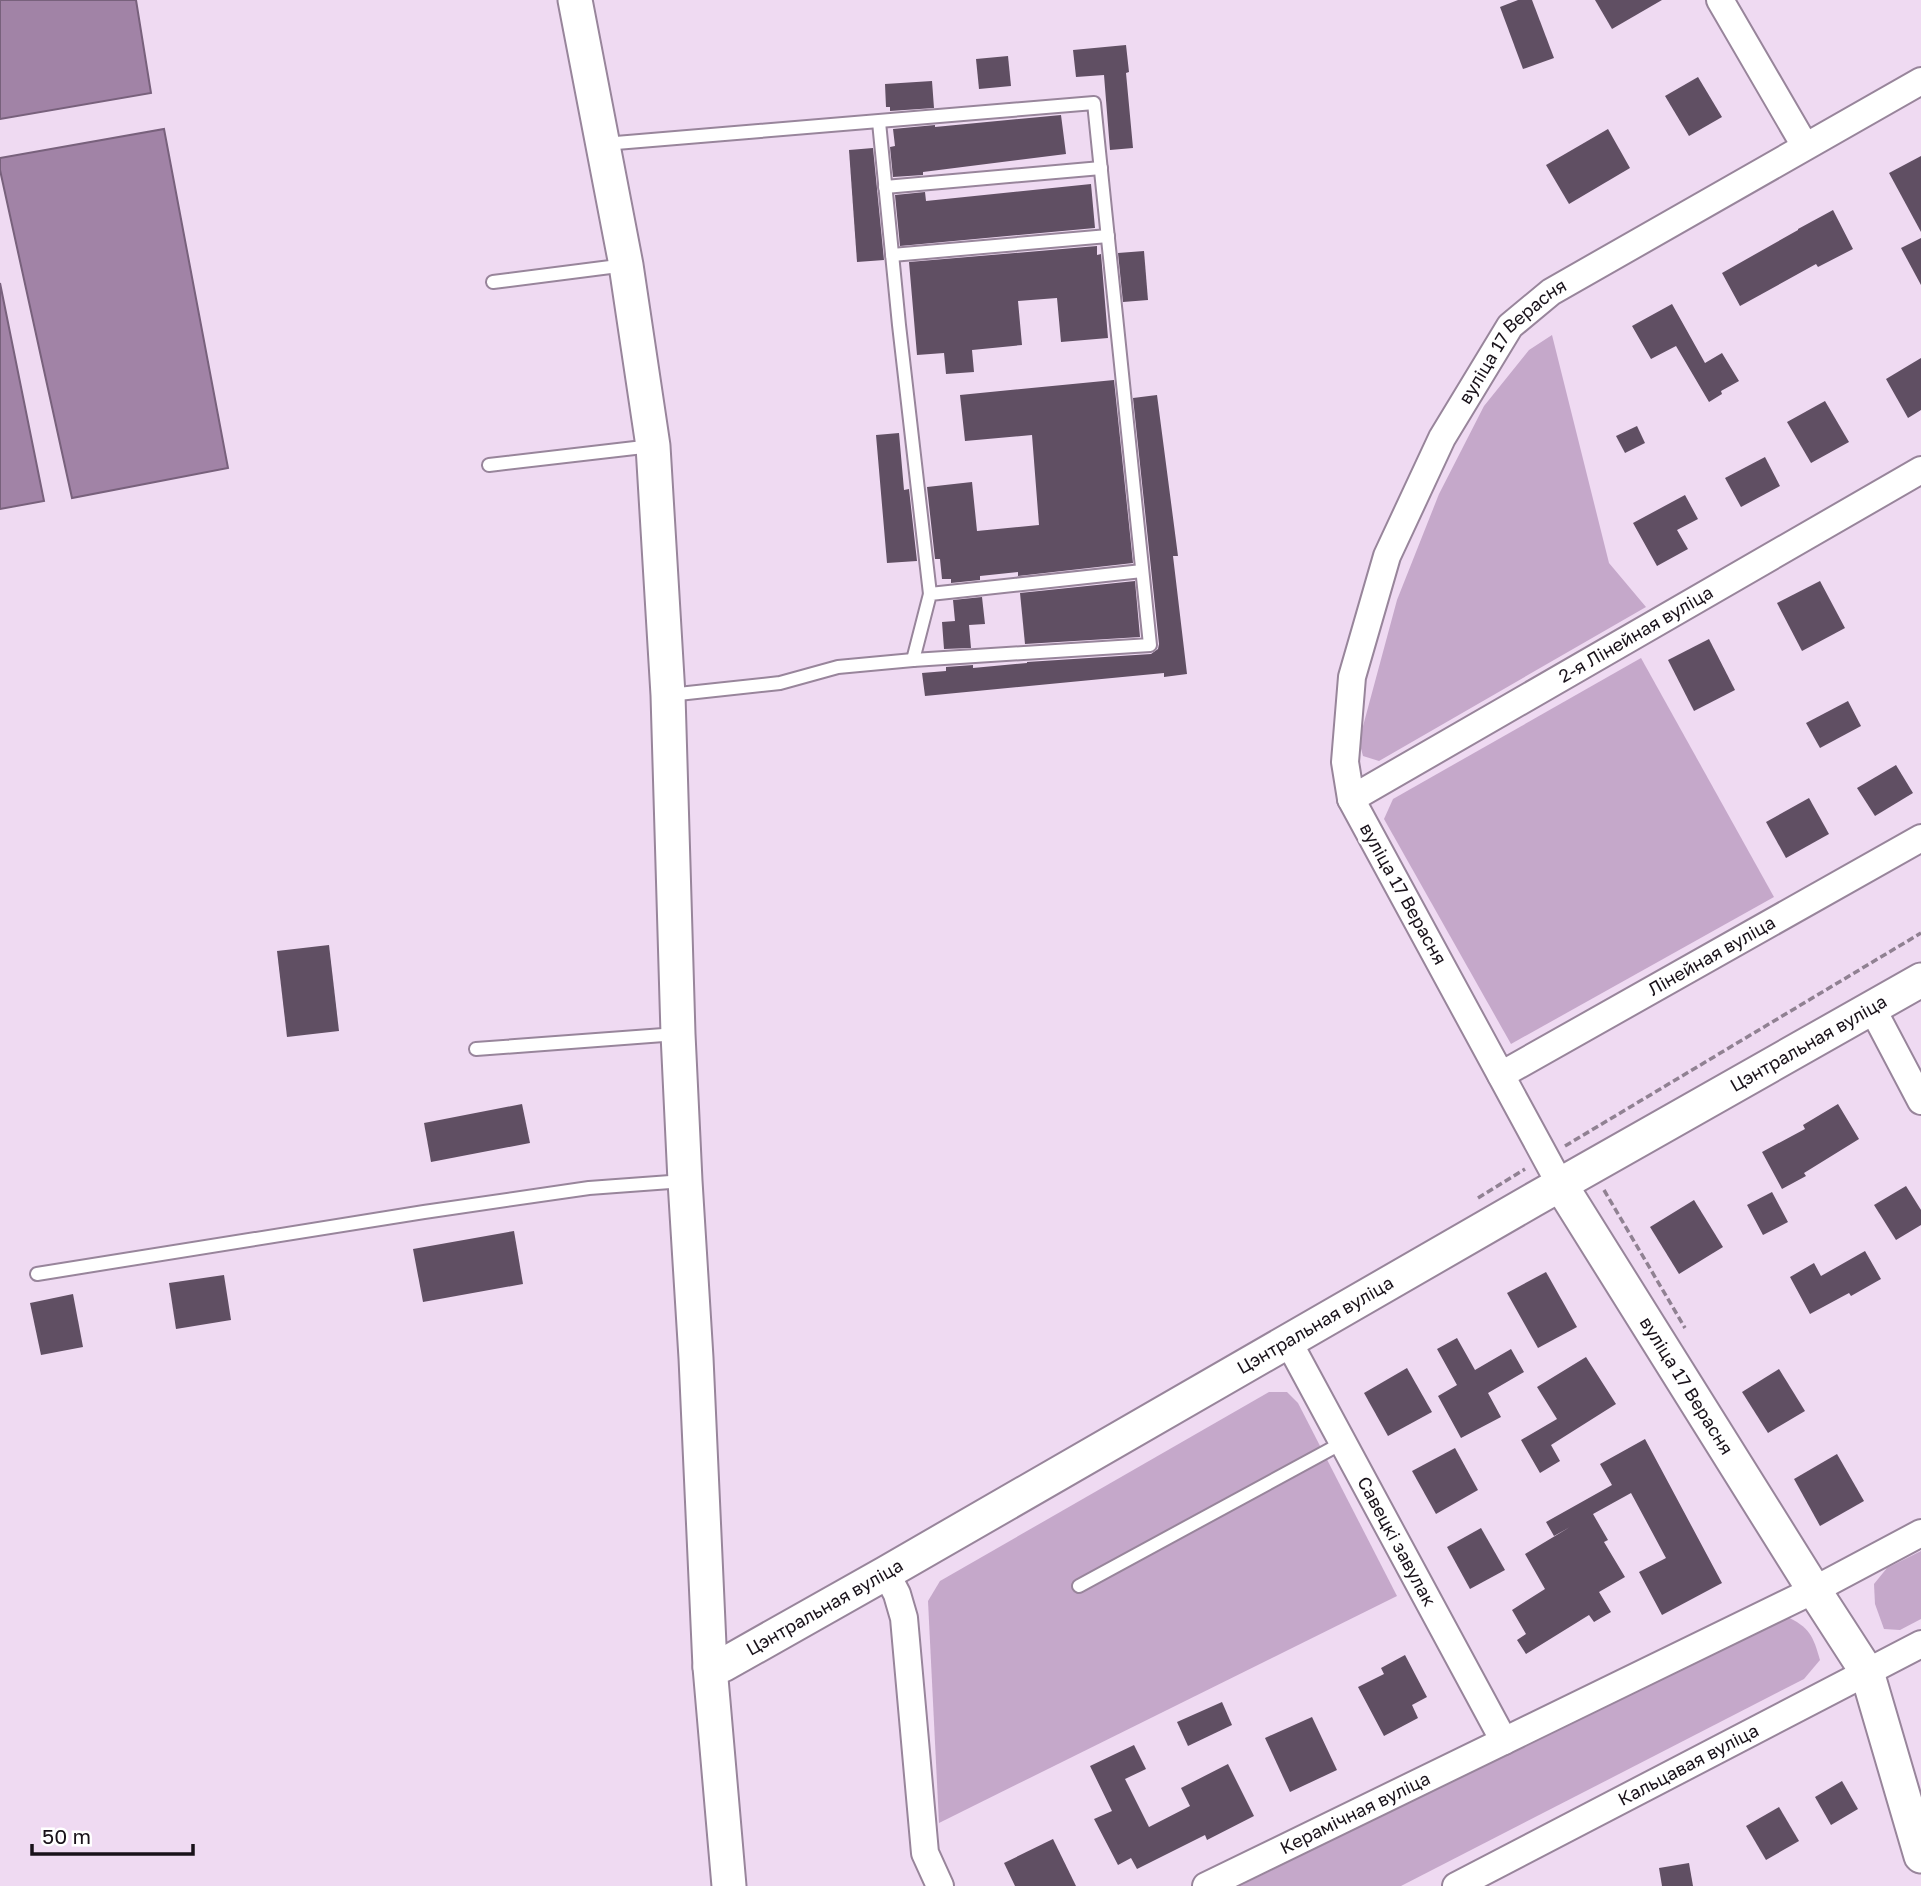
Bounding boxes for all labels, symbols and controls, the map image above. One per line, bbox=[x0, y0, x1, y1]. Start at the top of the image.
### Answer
street label: вуліца 17 Верасня bbox=[1453, 274, 1570, 408]
street label: 2-я Лінейная вуліца bbox=[1554, 581, 1717, 687]
street label: вуліца 17 Верасня bbox=[1356, 819, 1452, 968]
street label: Лінейная вуліца bbox=[1644, 911, 1779, 1000]
street label: Цэнтральная вуліца bbox=[1726, 990, 1890, 1096]
street label: Цэнтральная вуліца bbox=[1233, 1271, 1397, 1378]
street label: вуліца 17 Верасня bbox=[1636, 1312, 1738, 1458]
street label: Савецкі завулак bbox=[1353, 1473, 1441, 1610]
street label: Цэнтральная вуліца bbox=[742, 1554, 907, 1660]
street label: Кальцавая вуліца bbox=[1614, 1718, 1762, 1810]
street label: Керамічная вуліца bbox=[1276, 1767, 1433, 1858]
scale bar bbox=[32, 1812, 192, 1856]
text: 50 m bbox=[42, 1823, 91, 1849]

